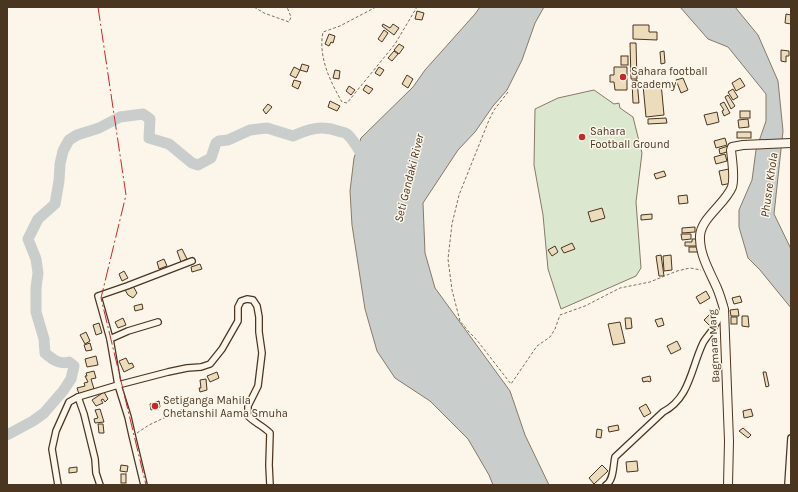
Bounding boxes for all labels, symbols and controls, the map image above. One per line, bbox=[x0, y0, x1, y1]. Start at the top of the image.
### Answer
place label: Sahara football academy bbox=[631, 65, 708, 91]
marker: Sahara football academy bbox=[618, 72, 628, 82]
place label: Sahara Football Ground bbox=[590, 125, 670, 151]
water label: Seti Gandaki River bbox=[391, 131, 427, 224]
marker: Sahara Football Ground bbox=[577, 132, 587, 142]
water label: Phusre Khola bbox=[758, 152, 780, 218]
street label: Bagmara Marg bbox=[706, 308, 722, 383]
place label: Setiganga Mahila Chetanshil Aama Smuha bbox=[163, 394, 288, 420]
marker: Setiganga Mahila Chetanshil Aama Smuha bbox=[150, 401, 160, 411]

